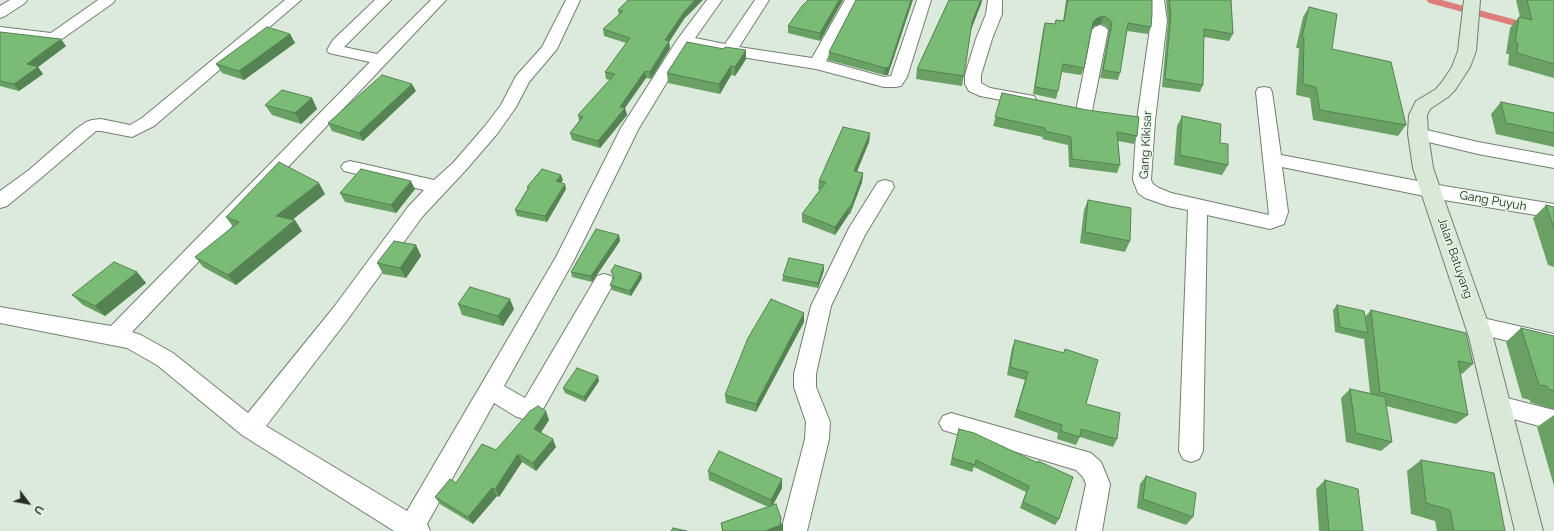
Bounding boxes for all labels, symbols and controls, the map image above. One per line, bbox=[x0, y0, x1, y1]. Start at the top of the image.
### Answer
street label: Gang Kikisar bbox=[1137, 110, 1155, 180]
street label: Gang Puyuh bbox=[1458, 188, 1528, 214]
street label: Jalan Batuyang bbox=[1434, 215, 1476, 301]
north arrow bbox=[8, 483, 48, 523]
text: U bbox=[31, 503, 46, 517]

